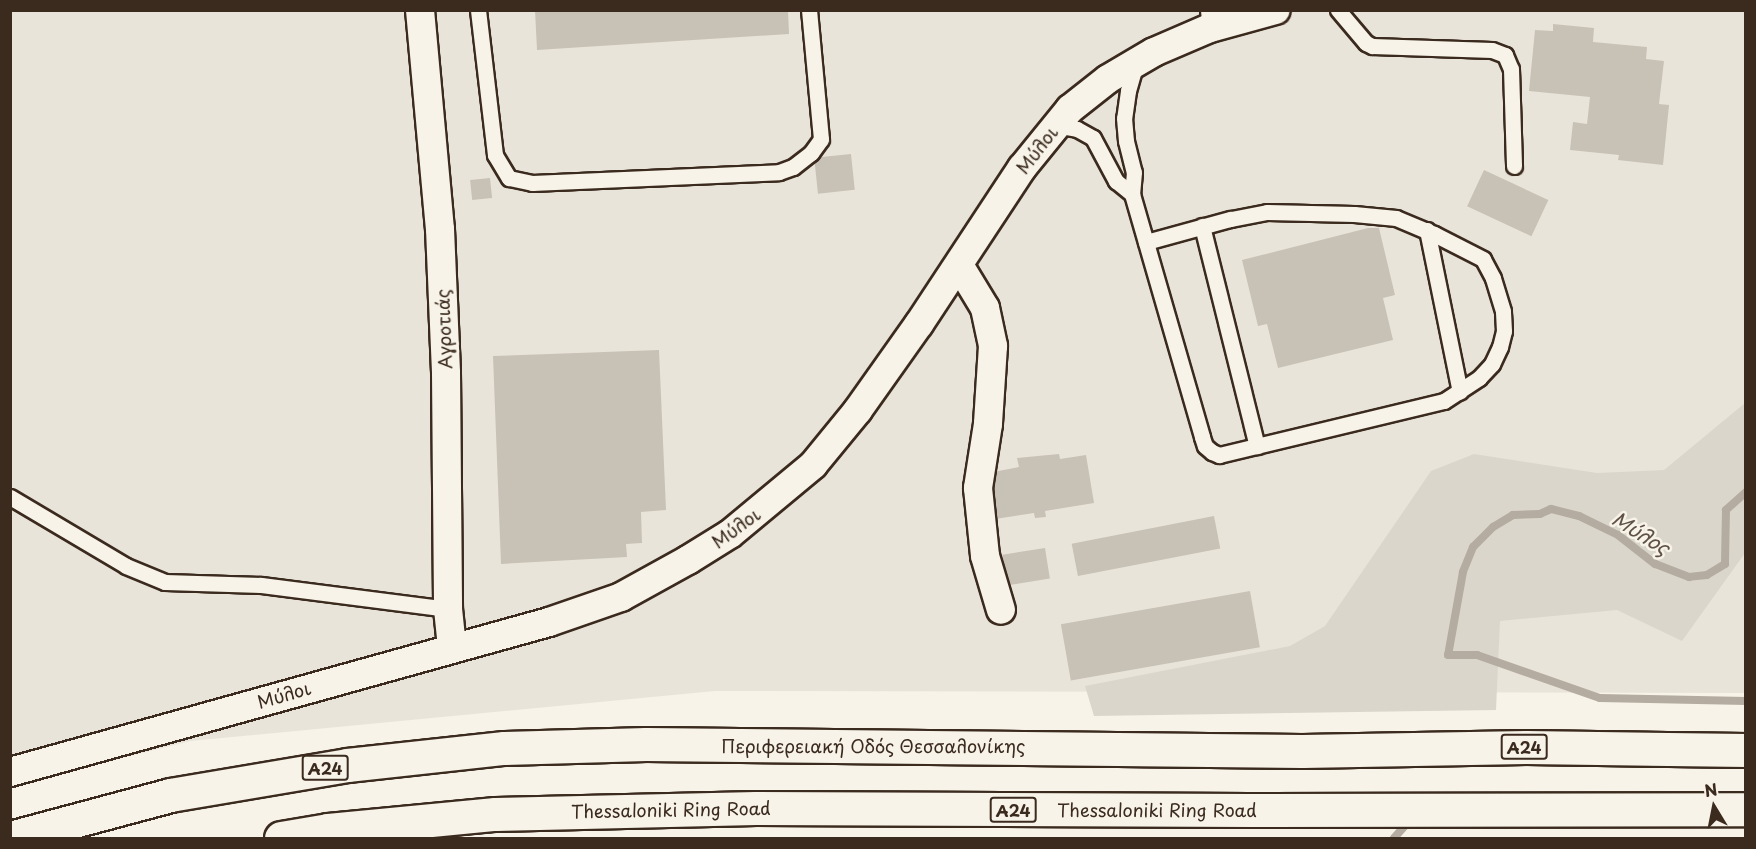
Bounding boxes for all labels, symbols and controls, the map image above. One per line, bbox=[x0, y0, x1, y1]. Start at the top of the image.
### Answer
street label: Μύλοι bbox=[1012, 122, 1062, 178]
street label: Αγροτιάς bbox=[432, 289, 456, 369]
street label: Μύλοι bbox=[708, 503, 764, 553]
water label: Μύλος bbox=[1608, 506, 1674, 560]
street label: Μύλοι bbox=[255, 677, 313, 713]
road number: Α24 bbox=[1500, 734, 1548, 760]
street label: Περιφερειακή Οδός Θεσσαλονίκης bbox=[720, 735, 1026, 757]
road number: Α24 bbox=[301, 755, 349, 781]
text: N bbox=[1703, 776, 1719, 802]
north arrow bbox=[1684, 777, 1744, 837]
street label: Thessaloniki Ring Road bbox=[571, 797, 771, 823]
road number: Α24 bbox=[989, 797, 1037, 823]
street label: Thessaloniki Ring Road bbox=[1057, 799, 1257, 821]

